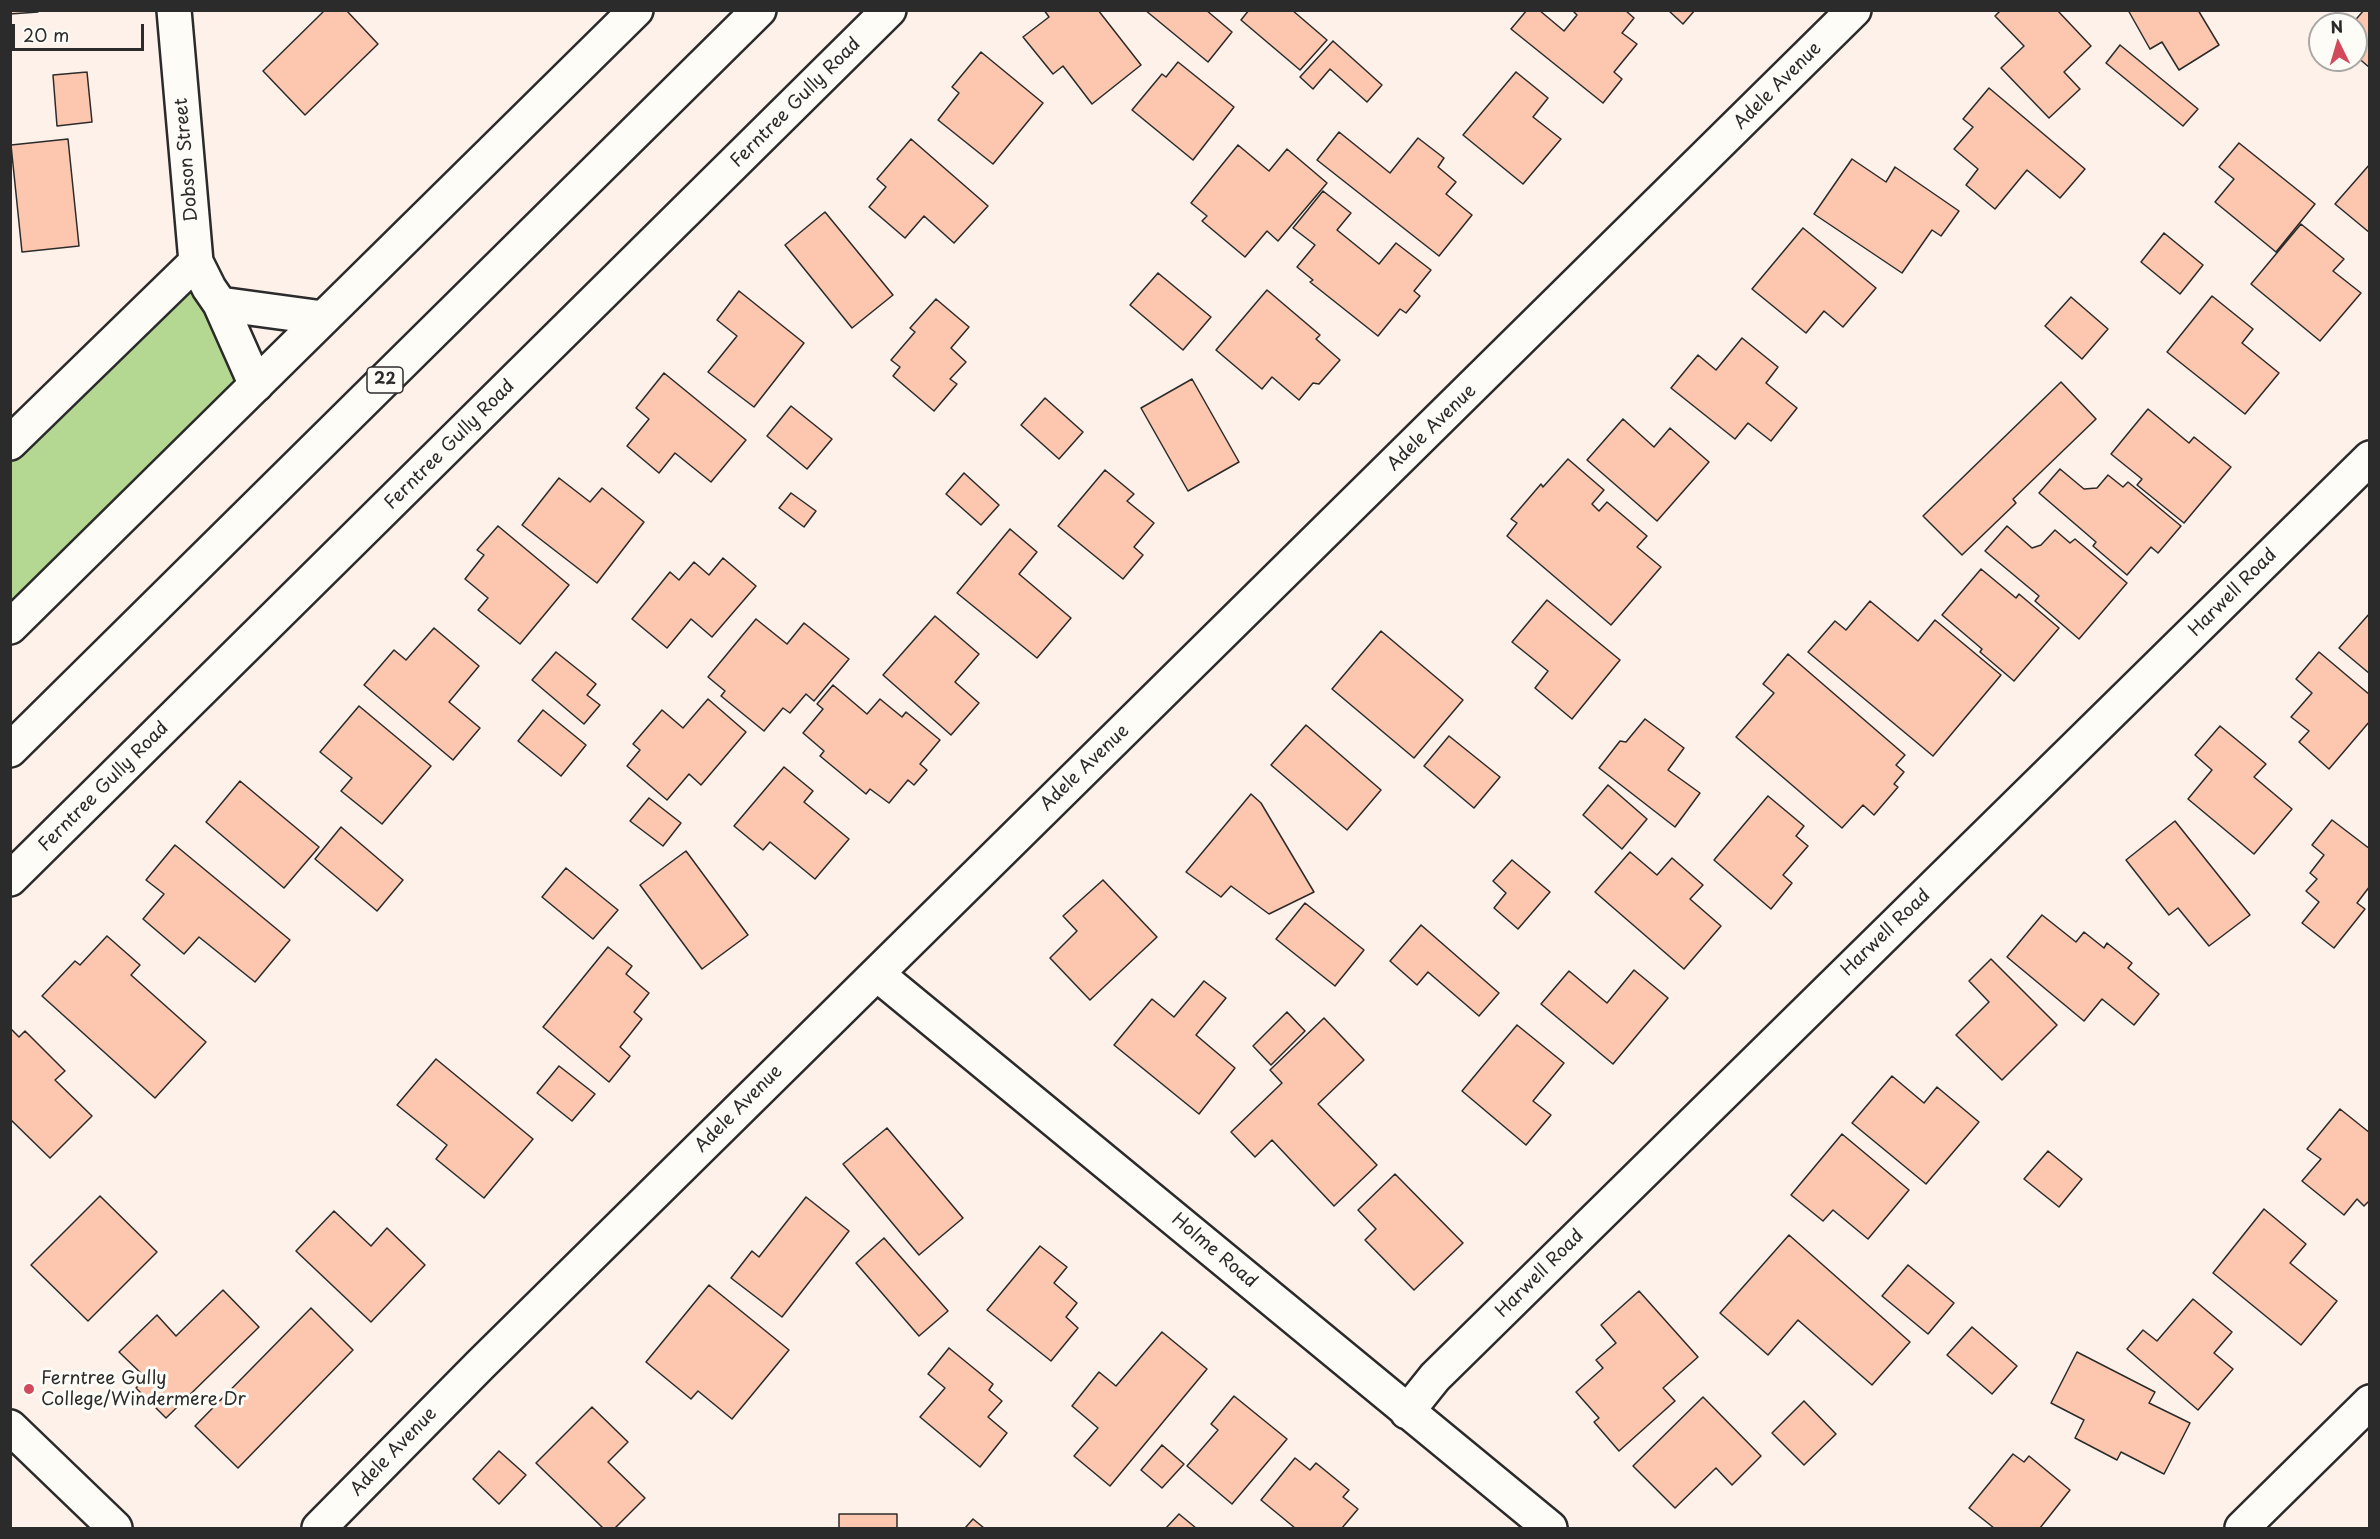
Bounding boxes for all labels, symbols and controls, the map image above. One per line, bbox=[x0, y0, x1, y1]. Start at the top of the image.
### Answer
scale bar bbox=[15, 12, 147, 50]
north arrow bbox=[2308, 12, 2368, 72]
text: N bbox=[2329, 14, 2344, 39]
text: 20 m bbox=[23, 21, 69, 48]
street label: Ferntree Gully Road bbox=[727, 34, 865, 172]
street label: Adele Avenue bbox=[1730, 38, 1826, 134]
street label: Dobson Street bbox=[171, 97, 203, 223]
road number: 22 bbox=[367, 367, 403, 393]
street label: Ferntree Gully Road bbox=[381, 376, 519, 514]
street label: Adele Avenue bbox=[1383, 380, 1481, 476]
street label: Harwell Road bbox=[2185, 545, 2281, 641]
street label: Ferntree Gully Road bbox=[35, 718, 173, 856]
street label: Adele Avenue bbox=[1036, 720, 1134, 816]
street label: Harwell Road bbox=[1837, 885, 1935, 981]
street label: Adele Avenue bbox=[691, 1061, 787, 1157]
street label: Holme Road bbox=[1167, 1209, 1261, 1293]
street label: Harwell Road bbox=[1492, 1226, 1588, 1322]
place label: Ferntree Gully College/Windermere Dr bbox=[41, 1368, 246, 1410]
marker: Ferntree Gully College/Windermere Dr bbox=[22, 1382, 36, 1396]
street label: Adele Avenue bbox=[346, 1403, 442, 1501]

